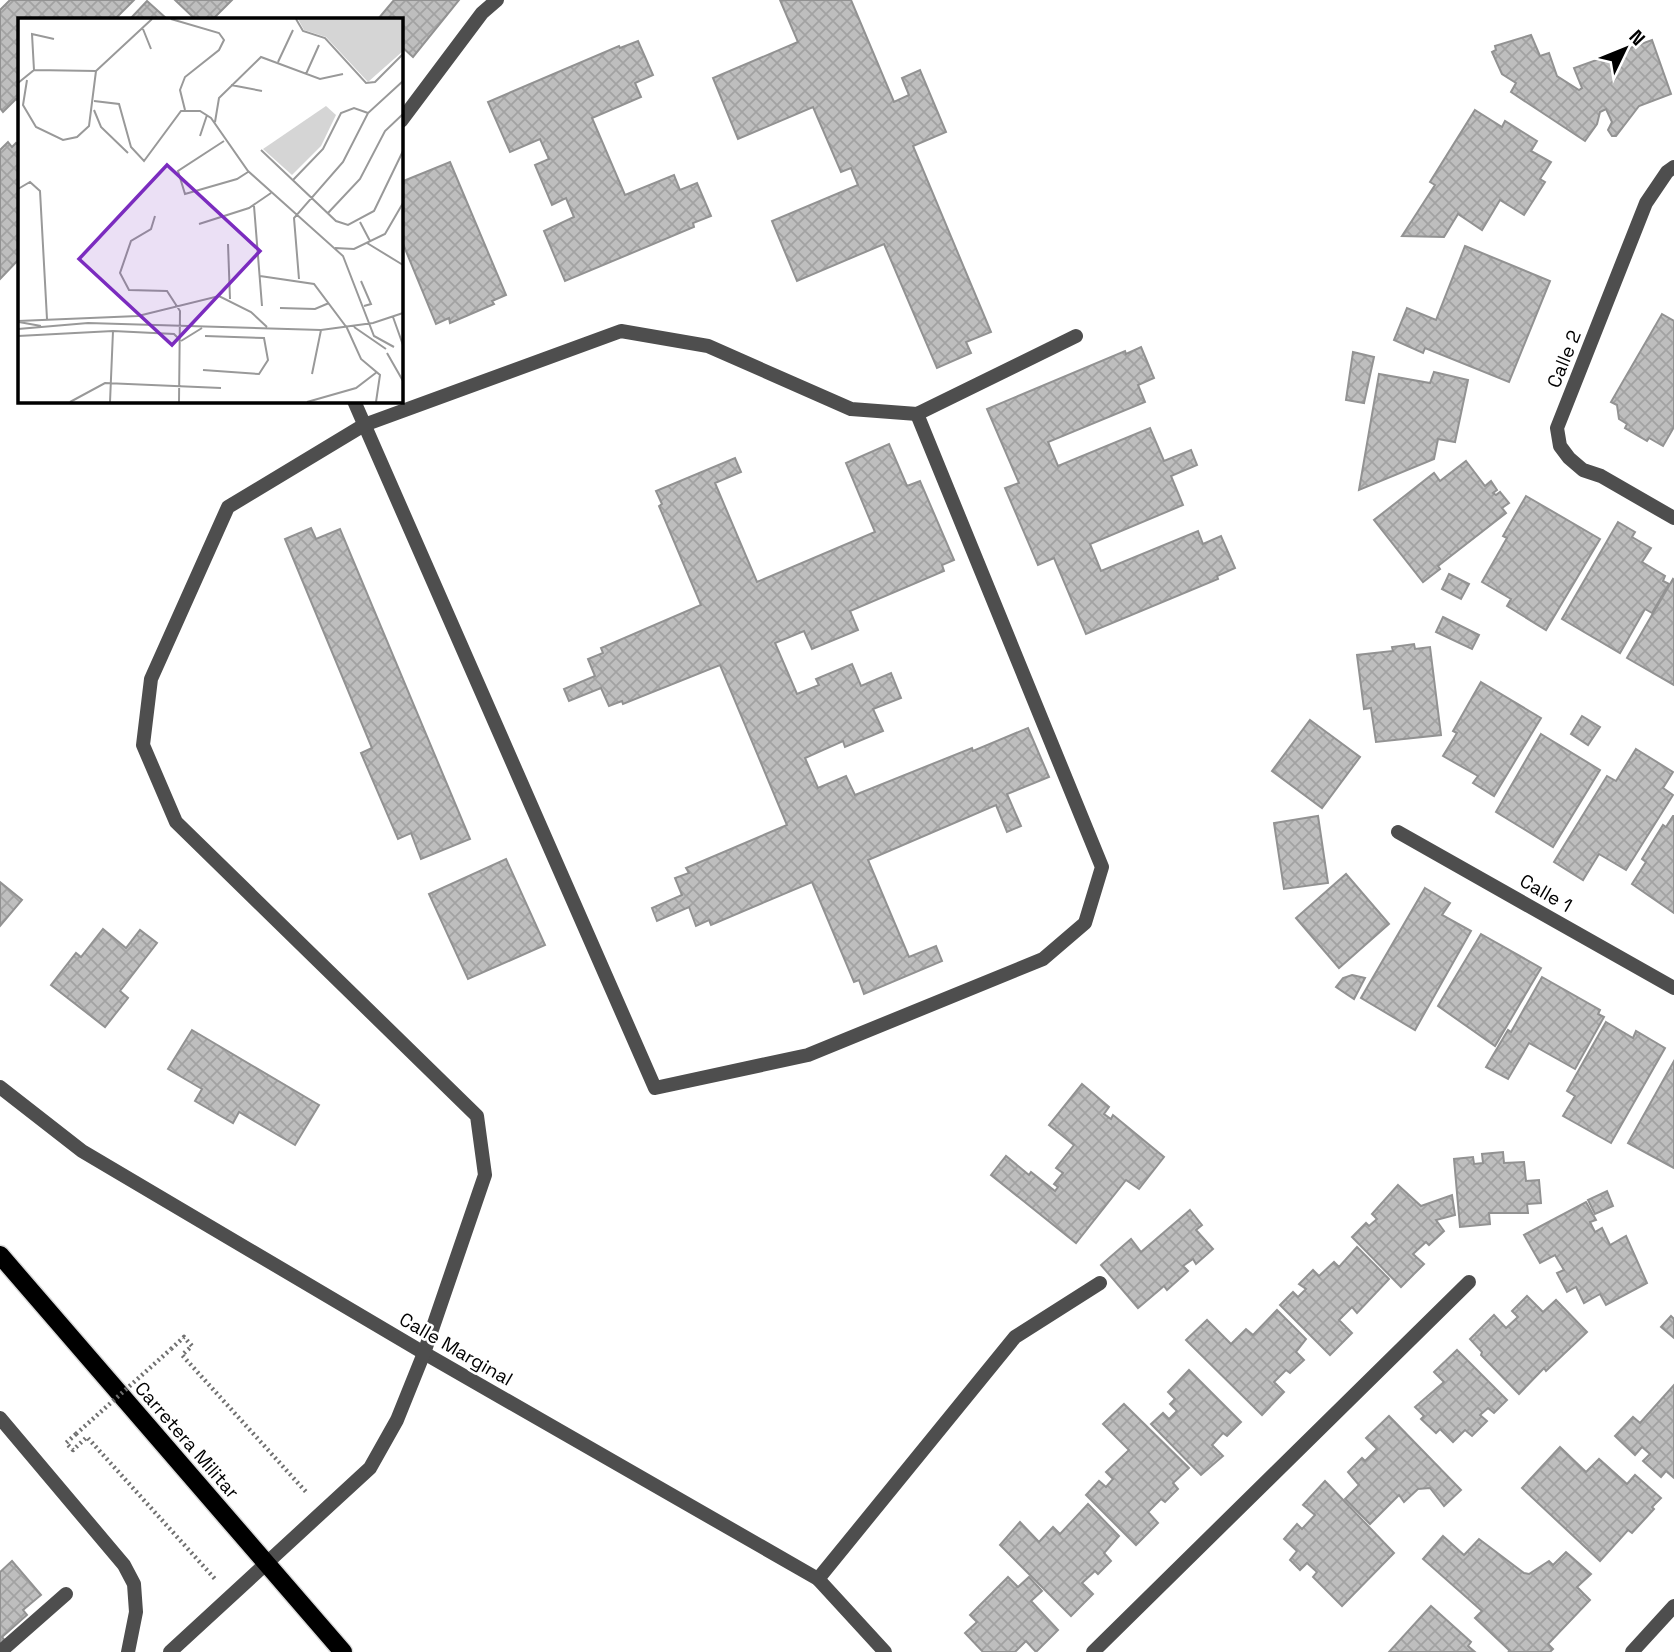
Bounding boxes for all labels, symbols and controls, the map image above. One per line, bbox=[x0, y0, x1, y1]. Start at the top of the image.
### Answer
north arrow bbox=[1590, 14, 1660, 84]
inset map bbox=[18, 18, 402, 402]
text: N bbox=[1624, 25, 1651, 51]
street label: Calle 2 bbox=[1541, 326, 1587, 392]
street label: Calle 1 bbox=[1515, 868, 1577, 918]
street label: Calle Marginal bbox=[395, 1306, 517, 1392]
street label: Carretera Militar bbox=[129, 1376, 245, 1504]

